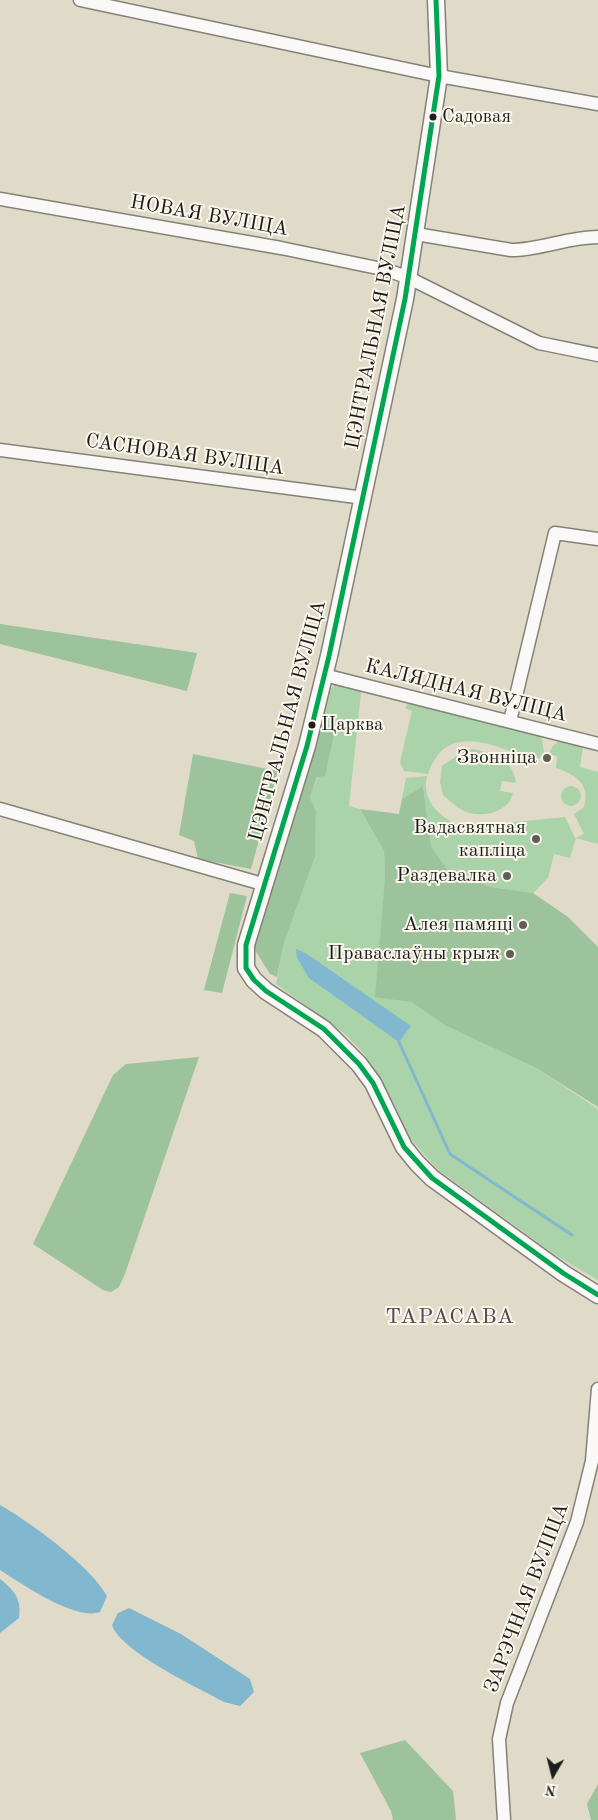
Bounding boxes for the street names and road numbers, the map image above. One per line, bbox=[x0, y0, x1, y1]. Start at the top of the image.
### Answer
street label: НОВАЯ ВУЛІЦА bbox=[128, 190, 290, 242]
street label: ЦЭНТРАЛЬНАЯ ВУЛІЦА bbox=[340, 203, 412, 451]
street label: САСНОВАЯ ВУЛІЦА bbox=[84, 429, 286, 481]
street label: ЦЭНТРАЛЬНАЯ ВУЛІЦА bbox=[244, 598, 332, 844]
street label: КАЛЯДНАЯ ВУЛІЦА bbox=[362, 654, 570, 728]
street label: ЗАРЭЧНАЯ ВУЛІЦА bbox=[480, 1500, 574, 1696]

